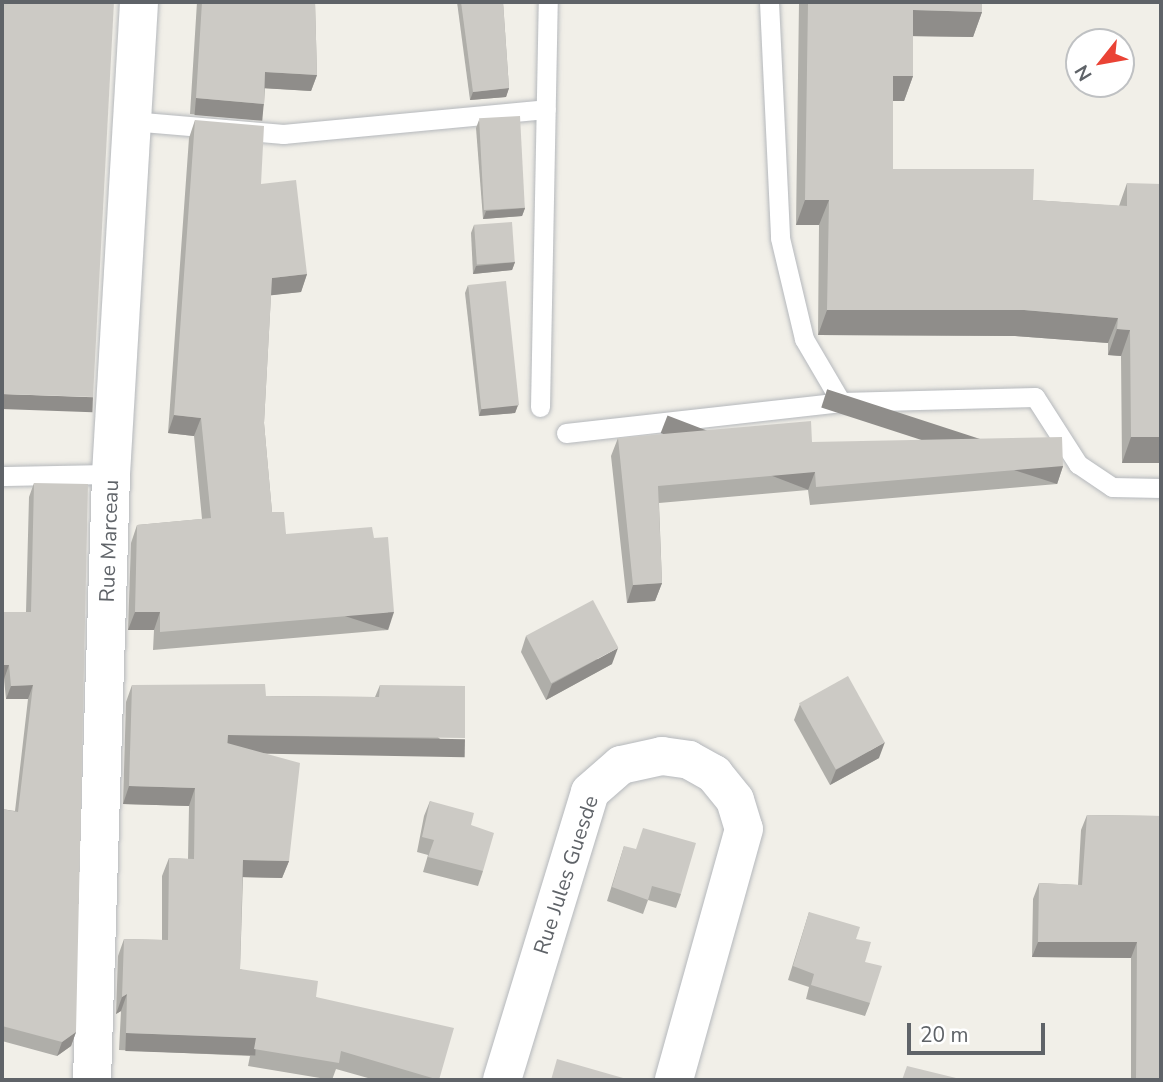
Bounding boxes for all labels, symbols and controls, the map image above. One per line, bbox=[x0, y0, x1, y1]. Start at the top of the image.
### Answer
north arrow bbox=[1065, 28, 1135, 98]
text: N bbox=[1069, 60, 1099, 86]
street label: Rue Marceau bbox=[94, 479, 124, 603]
street label: Rue Jules Guesde bbox=[528, 792, 604, 958]
scale bar bbox=[911, 1009, 1049, 1052]
text: 20 m bbox=[920, 1021, 969, 1049]

